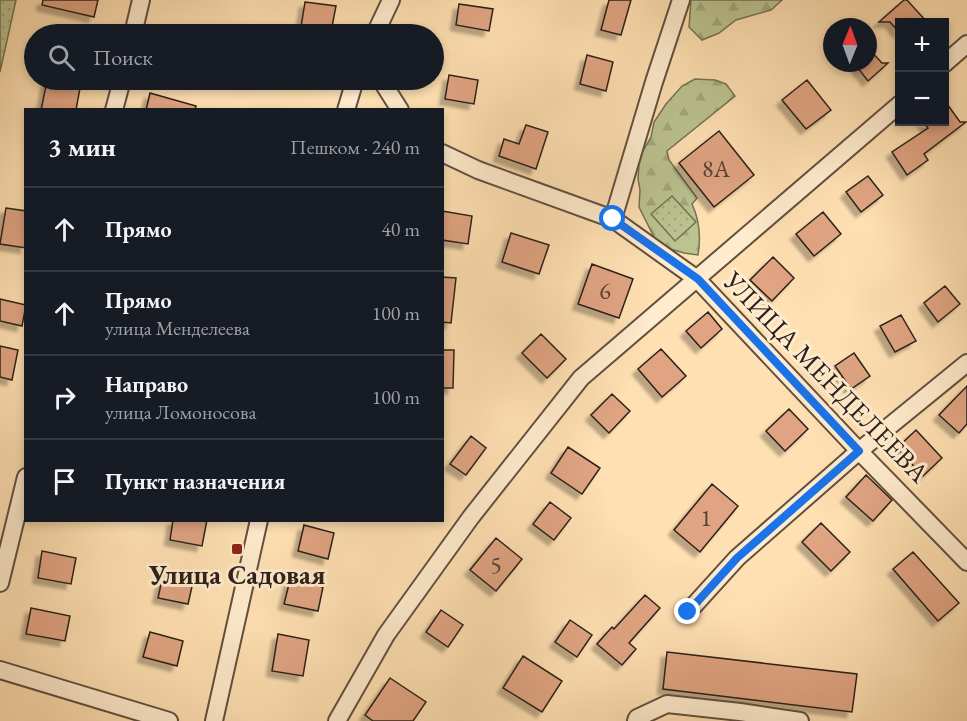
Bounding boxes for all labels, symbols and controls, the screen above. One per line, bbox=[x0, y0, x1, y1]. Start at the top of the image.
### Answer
north arrow bbox=[823, 18, 877, 72]
map controls bbox=[895, 18, 949, 126]
button: + bbox=[895, 18, 949, 72]
search box bbox=[24, 24, 444, 90]
icon: search bbox=[45, 41, 78, 74]
text: Поиск bbox=[93, 43, 153, 72]
button: − bbox=[895, 72, 949, 126]
text: 3 мин bbox=[48, 130, 116, 164]
text: Пешком · 240 m bbox=[290, 134, 420, 160]
house number: 8А bbox=[702, 153, 730, 184]
route start bbox=[599, 205, 625, 231]
icon: ahead bbox=[48, 213, 81, 246]
text: Прямо bbox=[105, 215, 172, 244]
text: 40 m bbox=[381, 216, 420, 242]
street label: УЛИЦА МЕНДЕЛЕЕВА bbox=[715, 263, 937, 490]
house number: 6 bbox=[599, 275, 611, 306]
text: Прямо bbox=[105, 286, 172, 315]
icon: ahead bbox=[48, 297, 81, 330]
text: 100 m bbox=[372, 300, 420, 326]
text: улица Менделеева bbox=[105, 315, 250, 341]
text: Направо bbox=[105, 370, 188, 399]
icon: right bbox=[48, 381, 81, 414]
text: 100 m bbox=[372, 384, 420, 410]
text: улица Ломоносова bbox=[105, 399, 256, 425]
icon: arrive bbox=[48, 465, 81, 498]
text: Пункт назначения bbox=[105, 467, 285, 496]
house number: 1 bbox=[700, 502, 712, 533]
marker: Улица Садовая bbox=[230, 542, 244, 556]
house number: 5 bbox=[490, 549, 502, 580]
place label: Улица Садовая bbox=[148, 557, 325, 592]
route end bbox=[674, 598, 700, 624]

